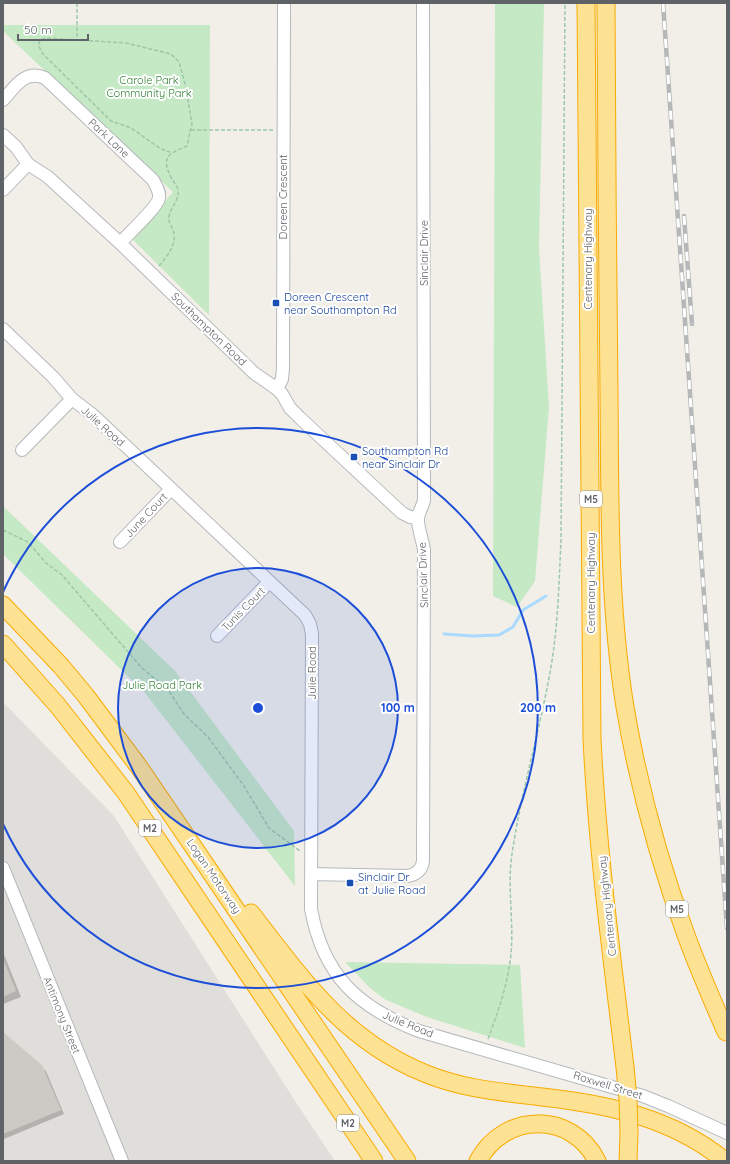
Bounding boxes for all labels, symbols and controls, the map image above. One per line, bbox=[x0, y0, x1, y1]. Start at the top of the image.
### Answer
scale bar bbox=[18, 16, 88, 42]
text: 50 m bbox=[24, 22, 52, 37]
park label: Carole Park Community Park bbox=[106, 73, 192, 100]
street label: Park Lane bbox=[85, 115, 133, 161]
street label: Doreen Crescent bbox=[276, 154, 290, 239]
street label: Centenary Highway bbox=[581, 209, 595, 309]
street label: Sinclair Drive bbox=[417, 220, 431, 286]
street label: Southampton Road bbox=[168, 289, 250, 369]
place label: Doreen Crescent near Southampton Rd bbox=[284, 290, 397, 317]
marker: Doreen Crescent near Southampton Rd bbox=[271, 298, 281, 308]
street label: Julie Road bbox=[78, 403, 128, 449]
place label: Southampton Rd near Sinclair Dr bbox=[362, 444, 448, 471]
marker: Southampton Rd near Sinclair Dr bbox=[349, 452, 359, 462]
street label: June Court bbox=[122, 489, 170, 540]
road number: M5 bbox=[580, 491, 602, 507]
street label: Centenary Highway bbox=[584, 533, 598, 633]
street label: Sinclair Drive bbox=[415, 542, 431, 608]
street label: Tunis Court bbox=[218, 584, 268, 634]
street label: Julie Road bbox=[305, 646, 319, 700]
park label: Julie Road Park bbox=[122, 678, 202, 692]
text: 100 m bbox=[381, 700, 415, 715]
text: 200 m bbox=[520, 700, 556, 715]
centre of rings bbox=[251, 701, 265, 715]
road number: M2 bbox=[139, 820, 161, 836]
street label: Logan Motorway bbox=[184, 836, 244, 916]
street label: Centenary Highway bbox=[595, 855, 619, 957]
place label: Sinclair Dr at Julie Road bbox=[358, 870, 425, 897]
marker: Sinclair Dr at Julie Road bbox=[345, 878, 355, 888]
road number: M5 bbox=[666, 901, 688, 917]
street label: Antimony Street bbox=[40, 974, 84, 1056]
street label: Julie Road bbox=[380, 1007, 436, 1041]
street label: Roxwell Street bbox=[572, 1068, 645, 1102]
road number: M2 bbox=[337, 1115, 359, 1131]

